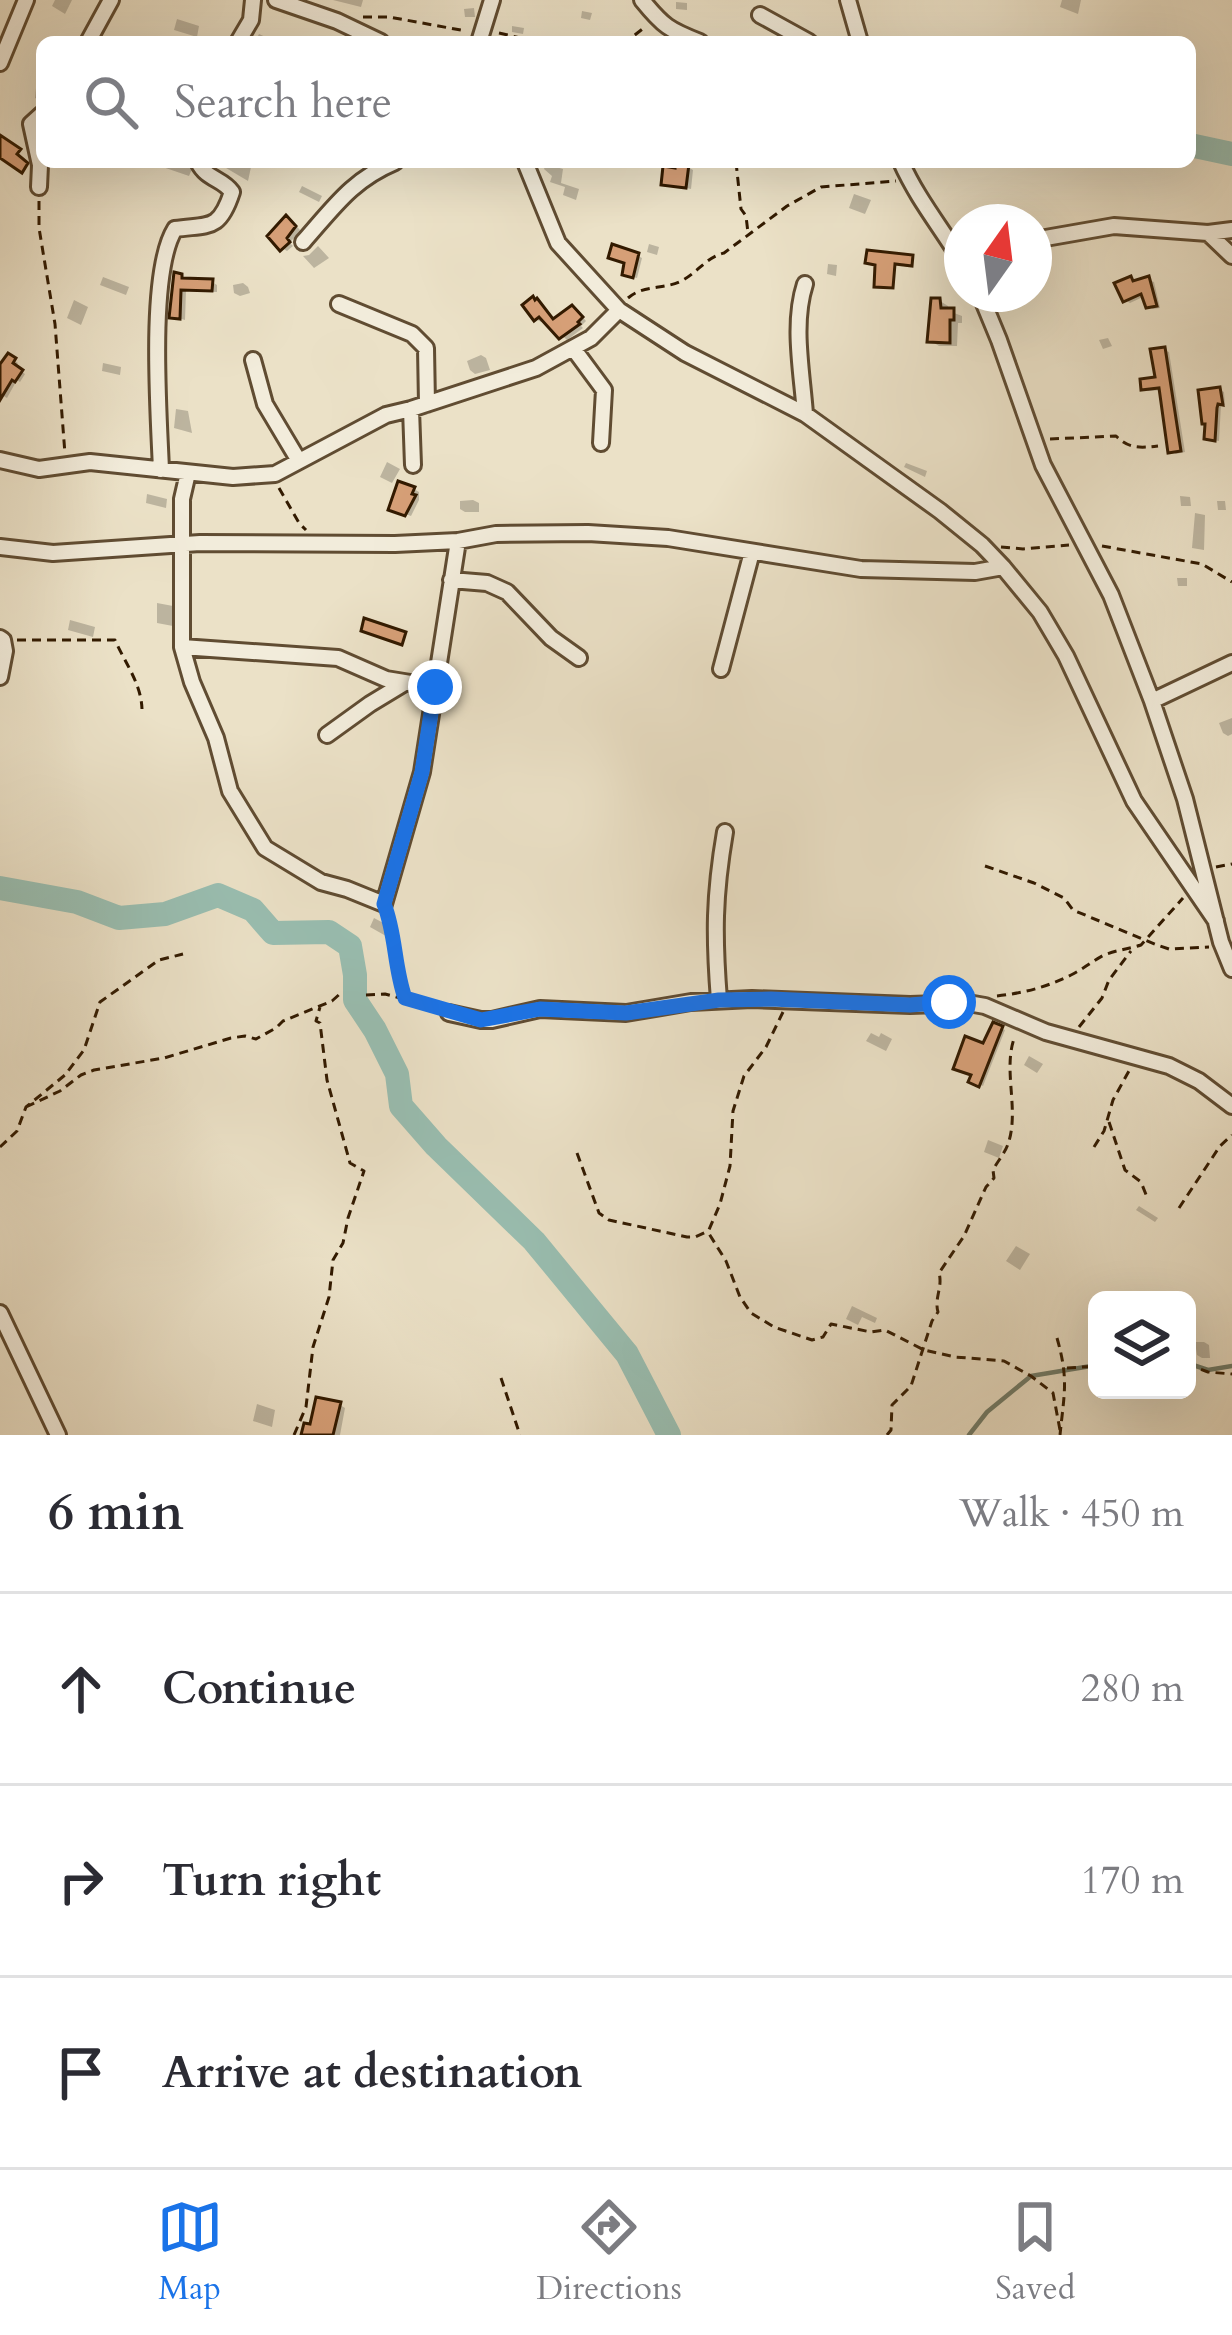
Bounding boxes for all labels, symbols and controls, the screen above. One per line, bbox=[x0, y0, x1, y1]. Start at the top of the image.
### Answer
search box bbox=[36, 36, 1196, 168]
icon: search bbox=[78, 69, 144, 135]
text: Search here bbox=[174, 72, 392, 133]
north arrow bbox=[944, 204, 1052, 312]
route end bbox=[408, 660, 462, 714]
route start bbox=[922, 975, 976, 1029]
map controls bbox=[1088, 1291, 1196, 1399]
button: layers bbox=[1088, 1291, 1196, 1399]
text: 6 min bbox=[48, 1478, 184, 1548]
text: Walk · 450 m bbox=[959, 1487, 1184, 1540]
icon: ahead bbox=[48, 1656, 114, 1722]
text: Continue bbox=[162, 1658, 356, 1719]
text: 280 m bbox=[1081, 1662, 1184, 1715]
icon: right bbox=[48, 1848, 114, 1914]
text: Turn right bbox=[162, 1850, 381, 1911]
text: 170 m bbox=[1081, 1854, 1184, 1907]
icon: arrive bbox=[48, 2040, 114, 2106]
text: Arrive at destination bbox=[162, 2042, 582, 2103]
tab: Map bbox=[157, 2194, 223, 2311]
tab: Directions bbox=[536, 2194, 682, 2311]
tab: Saved bbox=[995, 2194, 1075, 2311]

